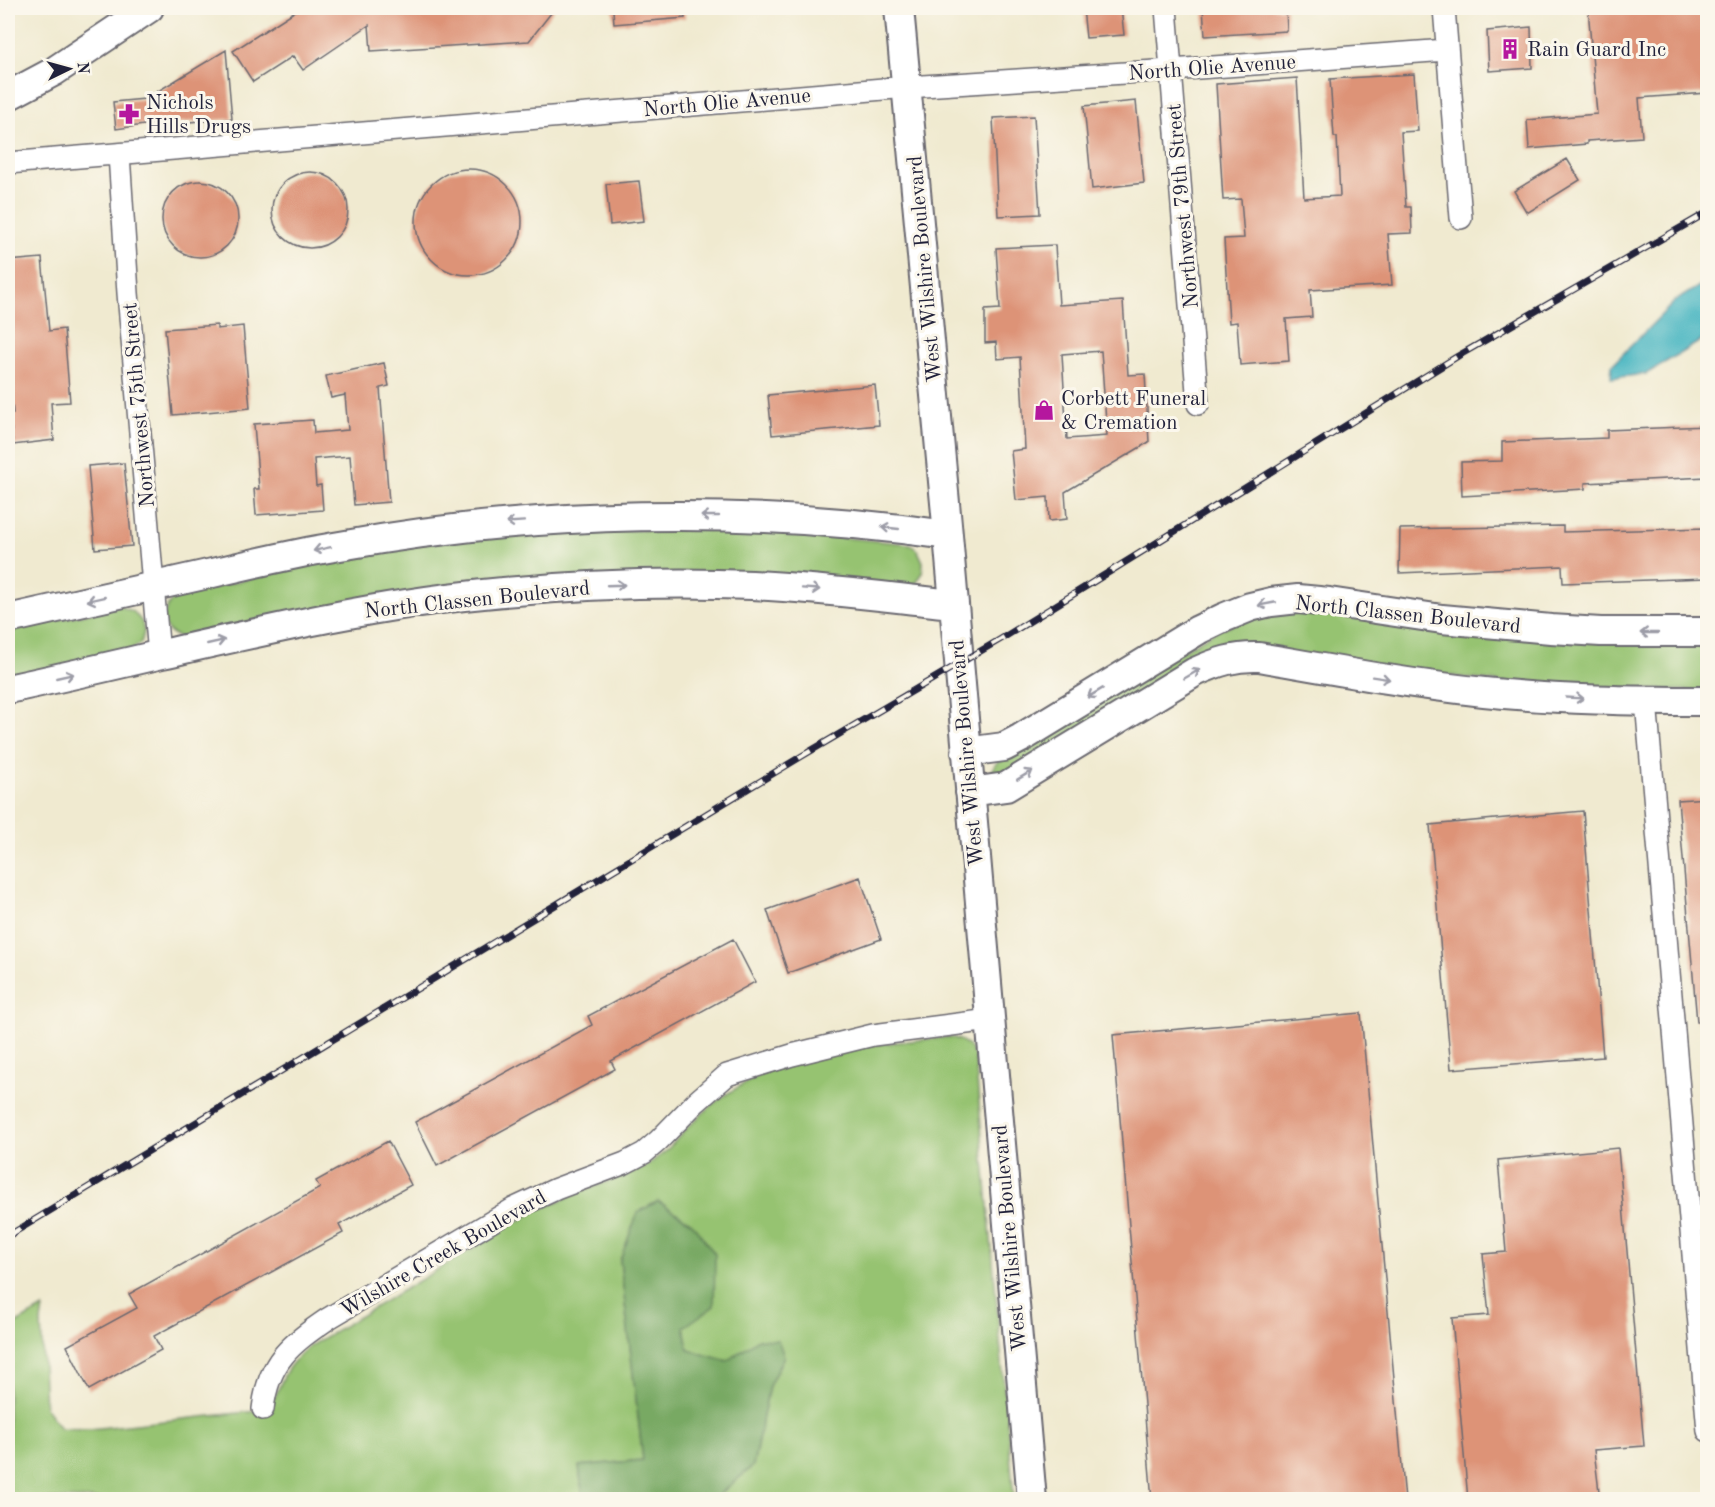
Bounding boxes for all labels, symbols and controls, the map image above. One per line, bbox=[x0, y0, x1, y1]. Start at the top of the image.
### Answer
building icon: Rain Guard Inc bbox=[1498, 37, 1522, 61]
north arrow bbox=[39, 39, 99, 99]
place label: Rain Guard Inc bbox=[1527, 40, 1666, 61]
street label: North Olie Avenue bbox=[1128, 52, 1297, 85]
text: N bbox=[73, 61, 91, 75]
street label: North Olie Avenue bbox=[642, 86, 812, 121]
place label: Nichols Hills Drugs bbox=[146, 93, 251, 138]
pharmacy icon: Nichols Hills Drugs bbox=[117, 102, 141, 126]
street label: Northwest 79th Street bbox=[1164, 102, 1203, 309]
street label: West Wilshire Boulevard bbox=[905, 155, 946, 383]
street label: Northwest 75th Street bbox=[120, 301, 159, 508]
place label: Corbett Funeral & Cremation bbox=[1061, 389, 1206, 434]
shop icon: Corbett Funeral & Cremation bbox=[1032, 398, 1056, 422]
one-way arrow bbox=[700, 510, 720, 522]
one-way arrow bbox=[506, 517, 526, 528]
one-way arrow bbox=[881, 522, 900, 533]
one-way arrow bbox=[313, 544, 332, 555]
street label: North Classen Boulevard bbox=[363, 578, 591, 623]
one-way arrow bbox=[606, 579, 626, 591]
one-way arrow bbox=[801, 584, 821, 595]
street label: North Classen Boulevard bbox=[1294, 593, 1522, 638]
one-way arrow bbox=[87, 594, 106, 606]
one-way arrow bbox=[1258, 599, 1278, 610]
one-way arrow bbox=[1640, 627, 1660, 639]
one-way arrow bbox=[206, 635, 225, 647]
street label: West Wilshire Boulevard bbox=[947, 639, 988, 867]
one-way arrow bbox=[1183, 668, 1200, 680]
one-way arrow bbox=[55, 670, 74, 682]
one-way arrow bbox=[1371, 673, 1391, 684]
one-way arrow bbox=[1087, 687, 1104, 699]
one-way arrow bbox=[1565, 693, 1585, 704]
one-way arrow bbox=[1016, 769, 1033, 781]
street label: West Wilshire Boulevard bbox=[990, 1124, 1031, 1352]
street label: Wilshire Creek Boulevard bbox=[337, 1187, 550, 1322]

